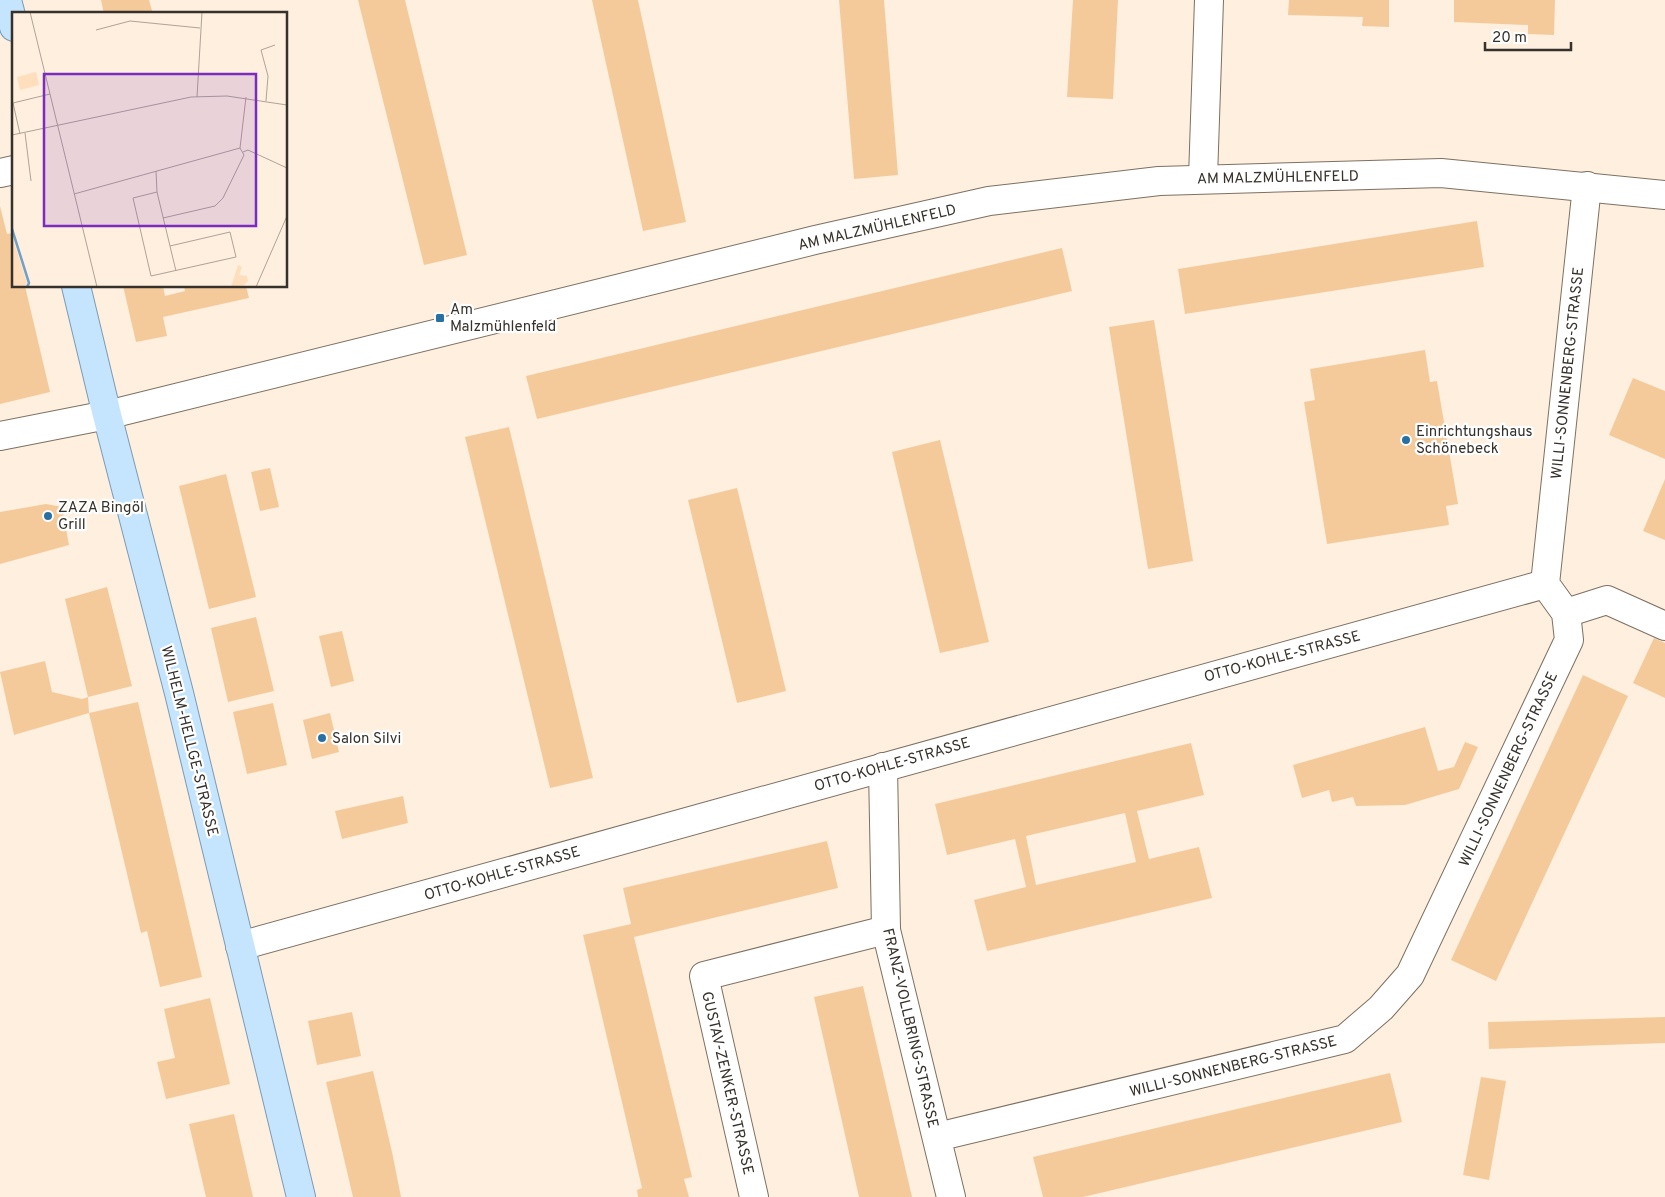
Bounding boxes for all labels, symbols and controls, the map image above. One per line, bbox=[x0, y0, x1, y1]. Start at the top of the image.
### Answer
inset map bbox=[12, 12, 288, 288]
scale bar bbox=[1485, 20, 1571, 52]
text: 20 m bbox=[1492, 29, 1527, 48]
street label: AM MALZMÜHLENFELD bbox=[1197, 167, 1359, 189]
street label: AM MALZMÜHLENFELD bbox=[796, 200, 958, 256]
street label: WILLI-SONNENBERG-STRASSE bbox=[1548, 266, 1589, 480]
place label: Am Malzmühlenfeld bbox=[450, 301, 556, 337]
marker: Am Malzmühlenfeld bbox=[434, 312, 446, 324]
place label: Einrichtungshaus Schönebeck bbox=[1416, 423, 1533, 459]
marker: Einrichtungshaus Schönebeck bbox=[1400, 434, 1412, 446]
place label: ZAZA Bingöl Grill bbox=[58, 499, 144, 535]
marker: ZAZA Bingöl Grill bbox=[42, 510, 54, 522]
street label: OTTO-KOHLE-STRASSE bbox=[1202, 627, 1363, 687]
street label: WILHELM-HELLGE-STRASSE bbox=[156, 644, 221, 839]
street label: WILLI-SONNENBERG-STRASSE bbox=[1456, 669, 1563, 870]
place label: Salon Silvi bbox=[332, 730, 401, 749]
marker: Salon Silvi bbox=[316, 732, 328, 744]
street label: OTTO-KOHLE-STRASSE bbox=[812, 734, 973, 797]
street label: OTTO-KOHLE-STRASSE bbox=[422, 843, 583, 906]
street label: FRANZ-VOLLBRING-STRASSE bbox=[877, 927, 942, 1130]
street label: GUSTAV-ZENKER-STRASSE bbox=[696, 990, 757, 1177]
street label: WILLI-SONNENBERG-STRASSE bbox=[1128, 1032, 1339, 1102]

